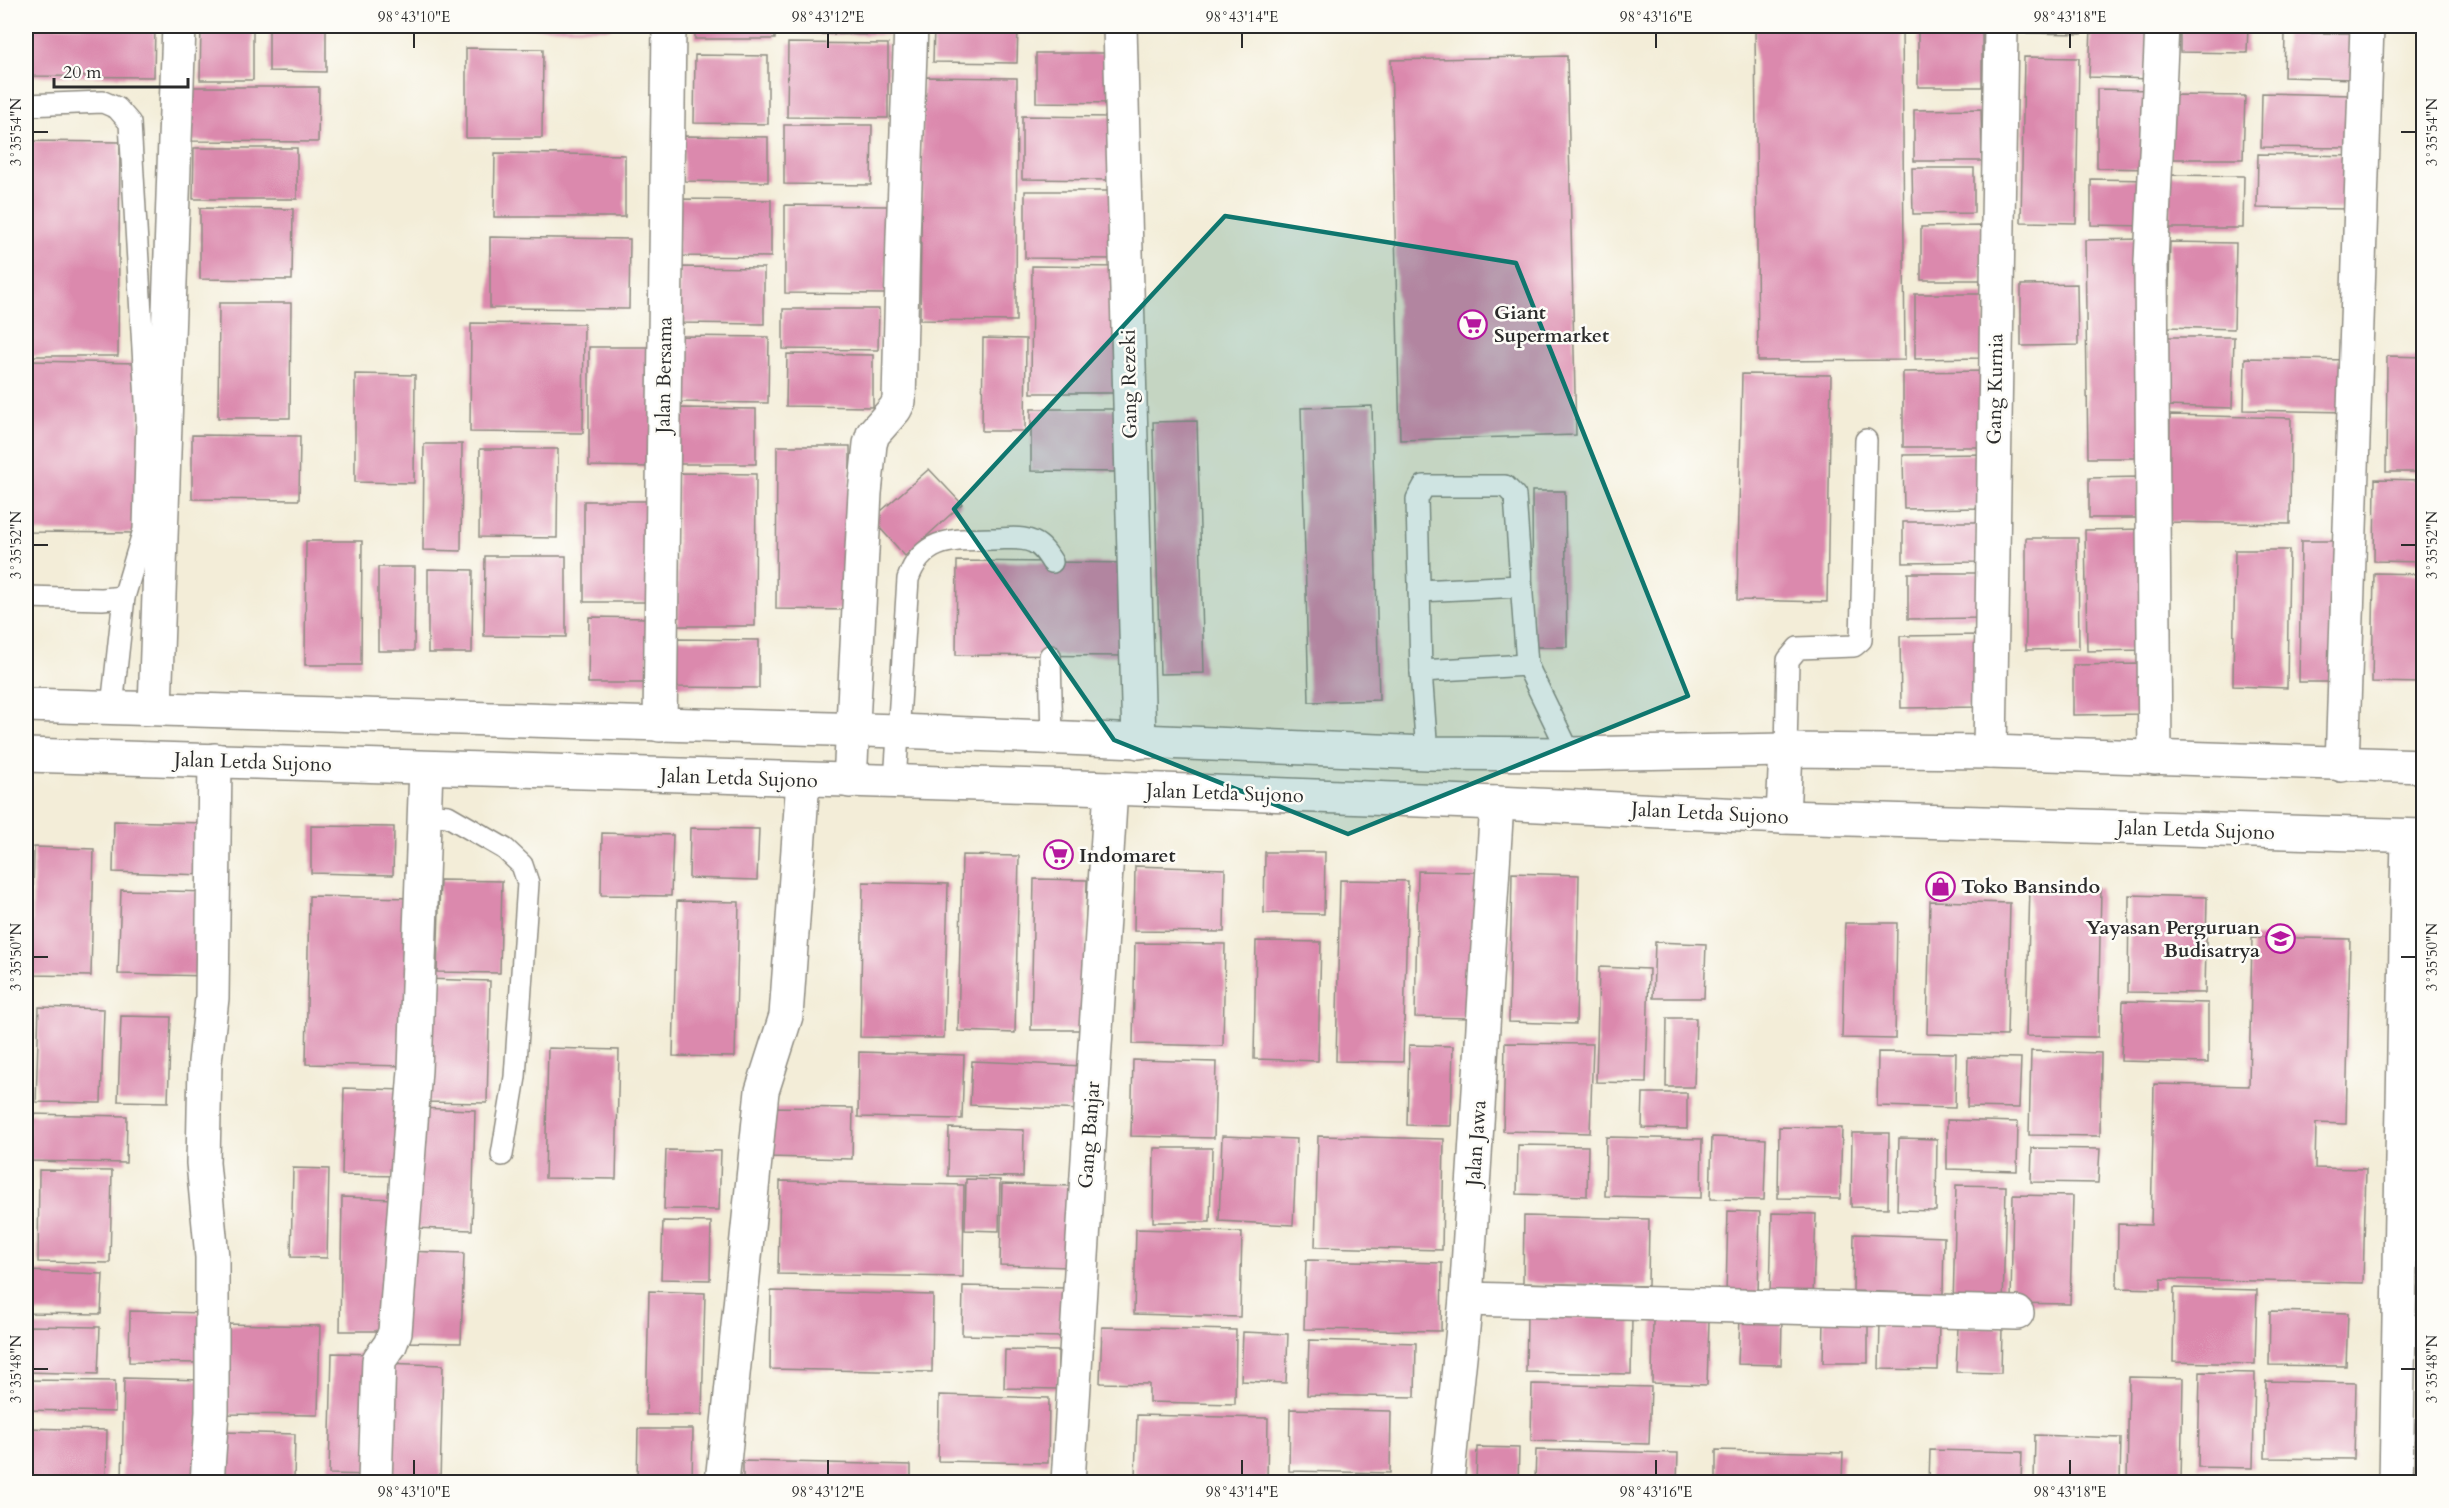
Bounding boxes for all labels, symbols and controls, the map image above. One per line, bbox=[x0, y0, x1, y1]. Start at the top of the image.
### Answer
text: 98°43'10"E bbox=[378, 7, 450, 27]
text: 98°43'12"E bbox=[792, 7, 864, 27]
text: 98°43'14"E bbox=[1206, 7, 1278, 27]
text: 98°43'16"E bbox=[1620, 7, 1692, 27]
text: 98°43'18"E bbox=[2034, 7, 2106, 27]
scale bar bbox=[54, 51, 188, 89]
text: 20 m bbox=[63, 60, 102, 85]
text: 3°35'54"N bbox=[6, 98, 26, 166]
text: 3°35'54"N bbox=[2422, 98, 2442, 166]
place label: Giant Supermarket bbox=[1494, 299, 1609, 349]
supermarket icon: Giant Supermarket bbox=[1457, 308, 1489, 340]
street label: Jalan Bersama bbox=[649, 316, 679, 437]
street label: Gang Rezeki bbox=[1115, 329, 1143, 439]
street label: Gang Kurnia bbox=[1981, 333, 2009, 445]
text: 3°35'52"N bbox=[6, 511, 26, 579]
text: 3°35'52"N bbox=[2422, 511, 2442, 579]
street label: Jalan Letda Sujono bbox=[171, 746, 332, 778]
street label: Jalan Letda Sujono bbox=[657, 762, 818, 794]
street label: Jalan Letda Sujono bbox=[1143, 777, 1304, 809]
street label: Jalan Letda Sujono bbox=[1628, 795, 1790, 831]
street label: Jalan Letda Sujono bbox=[2114, 814, 2275, 846]
supermarket icon: Indomaret bbox=[1042, 839, 1074, 871]
place label: Indomaret bbox=[1079, 842, 1175, 869]
shop icon: Toko Bansindo bbox=[1924, 870, 1956, 902]
place label: Toko Bansindo bbox=[1961, 873, 2100, 900]
place label: Yayasan Perguruan Budisatrya bbox=[2086, 914, 2260, 964]
school or university icon: Yayasan Perguruan Budisatrya bbox=[2265, 922, 2297, 954]
text: 3°35'50"N bbox=[6, 923, 26, 991]
text: 3°35'50"N bbox=[2422, 923, 2442, 991]
street label: Gang Banjar bbox=[1072, 1080, 1106, 1190]
street label: Jalan Jawa bbox=[1459, 1099, 1492, 1190]
text: 3°35'48"N bbox=[6, 1335, 26, 1403]
text: 3°35'48"N bbox=[2422, 1335, 2442, 1403]
text: 98°43'10"E bbox=[378, 1482, 450, 1502]
text: 98°43'12"E bbox=[792, 1482, 864, 1502]
text: 98°43'14"E bbox=[1206, 1482, 1278, 1502]
text: 98°43'16"E bbox=[1620, 1482, 1692, 1502]
text: 98°43'18"E bbox=[2034, 1482, 2106, 1502]

